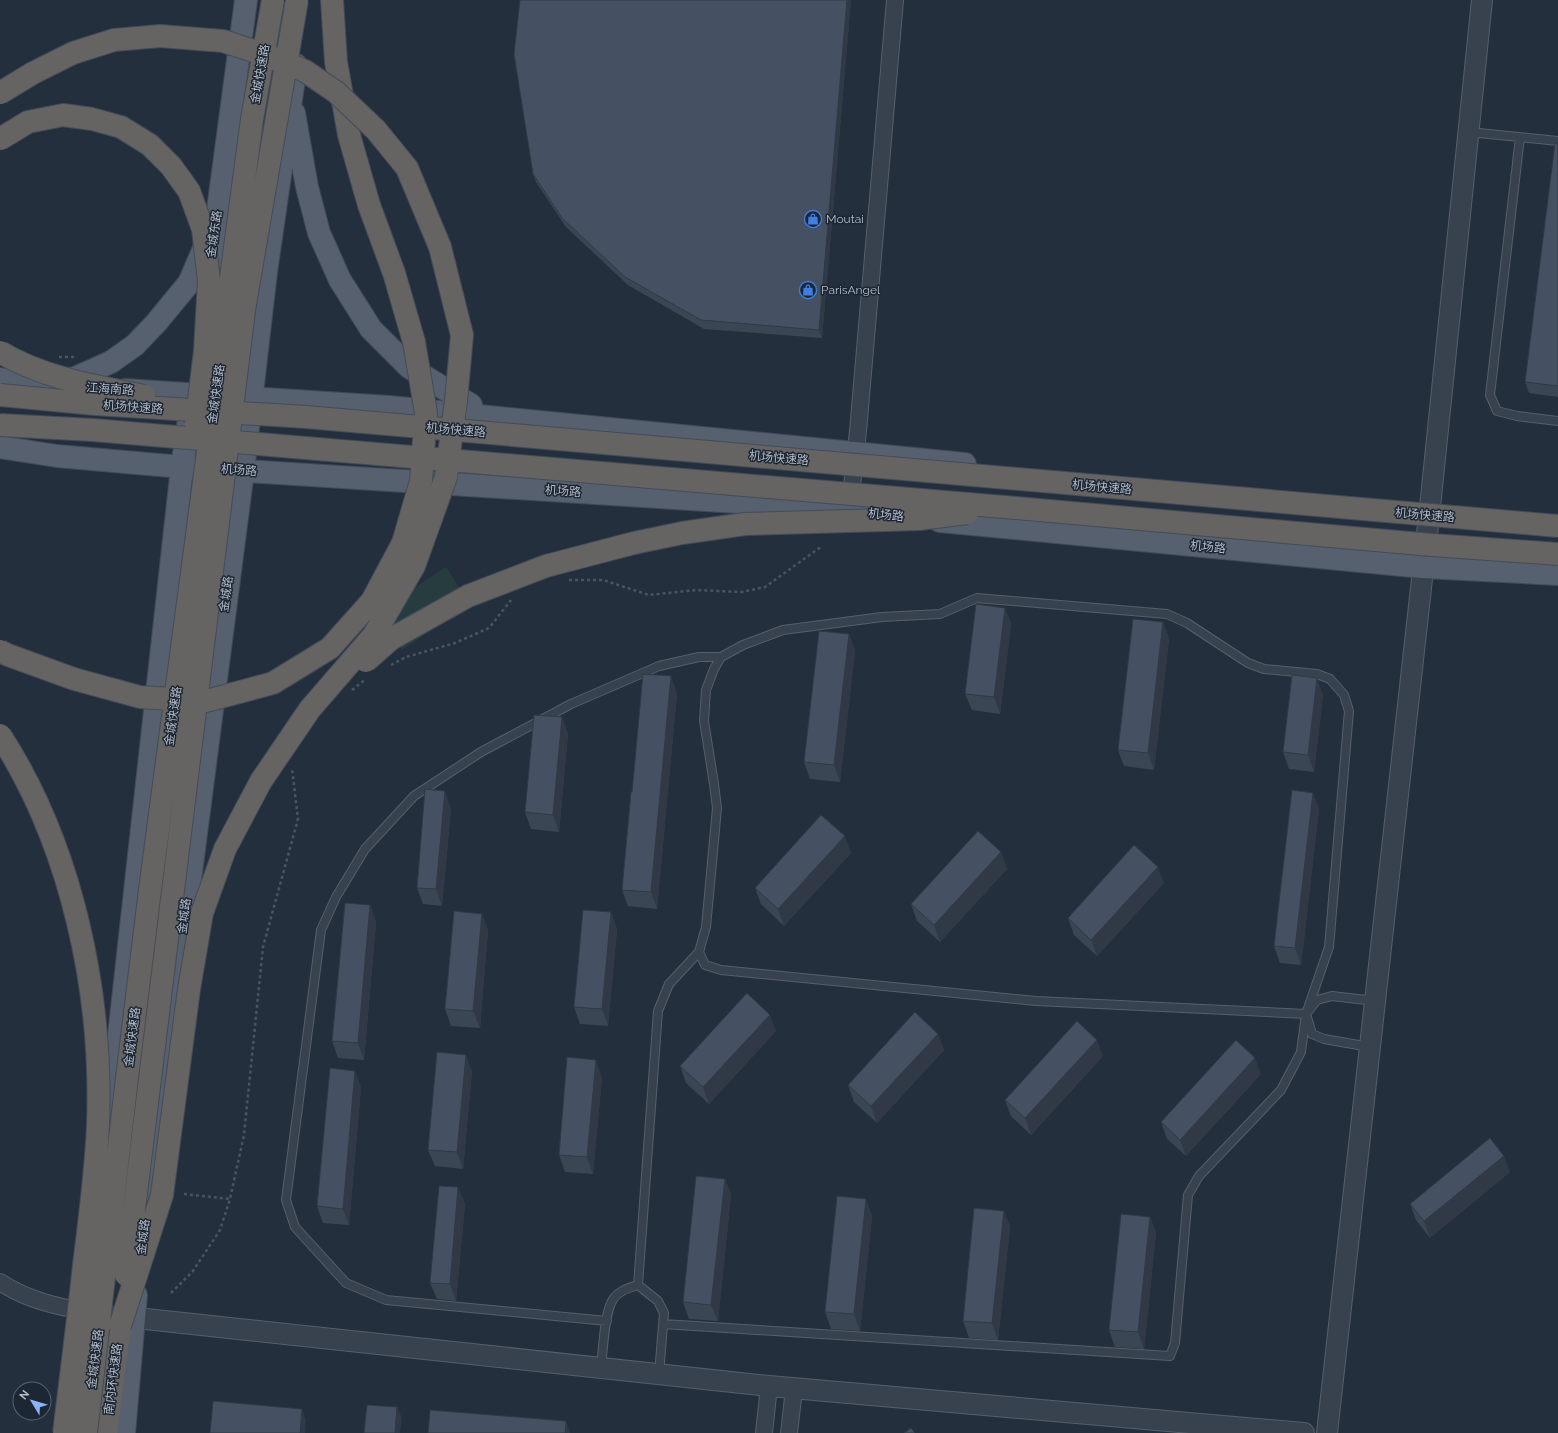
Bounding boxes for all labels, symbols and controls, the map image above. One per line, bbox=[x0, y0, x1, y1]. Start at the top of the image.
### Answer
street label: 金城快速路 bbox=[248, 43, 272, 105]
street label: 金城东路 bbox=[204, 209, 224, 259]
shop icon: Moutai bbox=[803, 209, 823, 229]
place label: Moutai bbox=[826, 212, 864, 226]
shop icon: ParisAngel bbox=[798, 280, 818, 300]
place label: ParisAngel bbox=[821, 283, 881, 297]
street label: 金城快速路 bbox=[205, 363, 227, 425]
street label: 江海南路 bbox=[86, 380, 134, 398]
street label: 机场快速路 bbox=[103, 398, 163, 416]
street label: 机场快速路 bbox=[425, 420, 487, 440]
street label: 机场快速路 bbox=[748, 448, 810, 468]
street label: 机场路 bbox=[221, 462, 257, 478]
street label: 机场快速路 bbox=[1071, 477, 1133, 497]
street label: 机场路 bbox=[545, 483, 581, 499]
street label: 机场快速路 bbox=[1394, 505, 1456, 525]
street label: 机场路 bbox=[867, 506, 905, 524]
street label: 机场路 bbox=[1189, 538, 1227, 556]
street label: 金城路 bbox=[217, 575, 235, 613]
street label: 金城快速路 bbox=[162, 685, 184, 747]
street label: 金城路 bbox=[175, 897, 193, 935]
street label: 金城快速路 bbox=[121, 1006, 143, 1068]
street label: 金城路 bbox=[134, 1218, 152, 1256]
street label: 金城快速路 bbox=[84, 1328, 106, 1390]
street label: 南内环快速路 bbox=[102, 1342, 124, 1416]
north arrow bbox=[12, 1381, 52, 1421]
text: N bbox=[17, 1388, 32, 1402]

